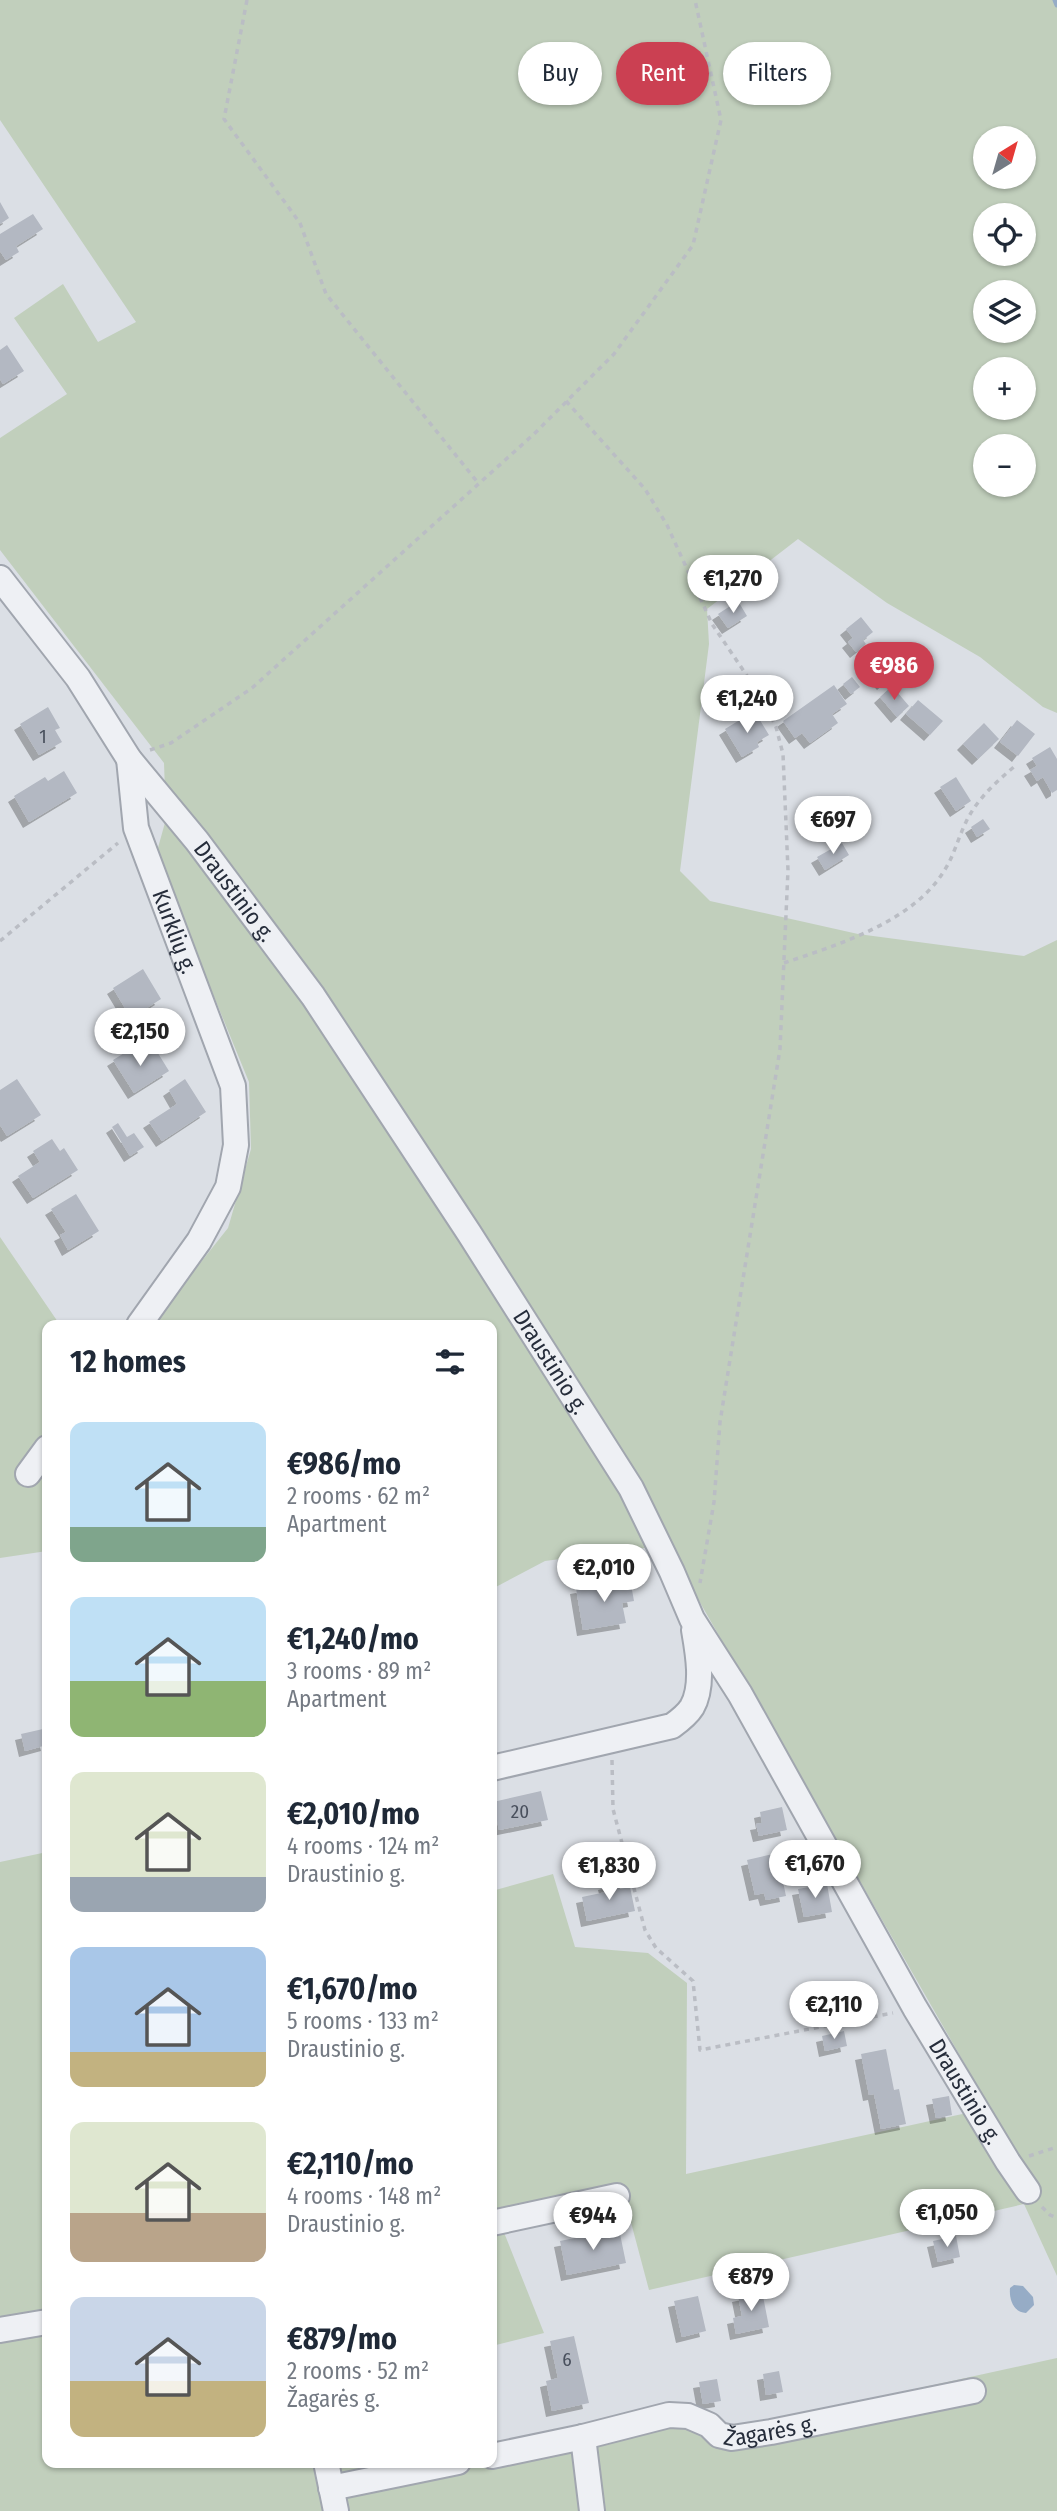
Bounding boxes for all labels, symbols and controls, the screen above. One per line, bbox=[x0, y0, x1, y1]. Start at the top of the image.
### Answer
chip: Buy bbox=[518, 42, 602, 105]
chip: Rent bbox=[616, 42, 709, 105]
chip: Filters bbox=[723, 42, 831, 105]
north arrow bbox=[973, 126, 1036, 189]
map controls bbox=[973, 126, 1036, 497]
button: locate bbox=[973, 203, 1036, 266]
button: layers bbox=[973, 280, 1036, 343]
button: + bbox=[973, 357, 1036, 420]
button: − bbox=[973, 434, 1036, 497]
pin: €1,270 bbox=[676, 556, 790, 615]
text: €1,270 bbox=[703, 564, 763, 592]
pin: €986 bbox=[853, 642, 935, 702]
text: €986 bbox=[870, 651, 918, 679]
pin: €1,240 bbox=[690, 676, 804, 735]
text: €1,240 bbox=[716, 684, 778, 712]
house number: 1 bbox=[39, 725, 47, 748]
pin: €697 bbox=[792, 796, 874, 856]
text: €697 bbox=[810, 805, 856, 833]
street label: Draustinio g. bbox=[188, 836, 281, 947]
street label: Kurklių g. bbox=[146, 886, 203, 978]
pin: €2,150 bbox=[83, 1009, 197, 1068]
text: €2,150 bbox=[110, 1017, 170, 1045]
street label: Draustinio g. bbox=[507, 1304, 594, 1419]
icon: filters bbox=[431, 1343, 469, 1381]
text: 12 homes bbox=[70, 1344, 186, 1380]
text: €986/mo bbox=[287, 1446, 401, 1482]
icon: home bbox=[126, 1450, 210, 1534]
text: 2 rooms · 62 m² bbox=[287, 1482, 430, 1510]
text: Apartment bbox=[287, 1510, 387, 1538]
pin: €2,010 bbox=[547, 1544, 661, 1604]
text: €2,010 bbox=[573, 1553, 635, 1581]
text: €1,240/mo bbox=[287, 1621, 419, 1657]
icon: home bbox=[126, 1625, 210, 1709]
text: 3 rooms · 89 m² bbox=[287, 1657, 431, 1685]
text: Apartment bbox=[287, 1685, 387, 1713]
text: €2,010/mo bbox=[287, 1796, 420, 1832]
icon: home bbox=[126, 1800, 210, 1884]
house number: 20 bbox=[511, 1800, 529, 1823]
text: 4 rooms · 124 m² bbox=[287, 1832, 439, 1860]
pin: €1,670 bbox=[758, 1840, 872, 1900]
pin: €1,830 bbox=[552, 1842, 666, 1902]
text: €1,670 bbox=[785, 1849, 845, 1877]
text: €1,830 bbox=[578, 1851, 640, 1879]
text: Draustinio g. bbox=[287, 1860, 405, 1888]
text: €1,670/mo bbox=[287, 1971, 417, 2007]
icon: home bbox=[126, 1975, 210, 2059]
pin: €2,110 bbox=[777, 1982, 891, 2041]
text: €2,110 bbox=[805, 1990, 863, 2018]
text: 5 rooms · 133 m² bbox=[287, 2007, 439, 2035]
street label: Draustinio g. bbox=[923, 2034, 1008, 2149]
text: Draustinio g. bbox=[287, 2035, 405, 2063]
text: €2,110/mo bbox=[287, 2146, 414, 2182]
icon: home bbox=[126, 2150, 210, 2234]
text: 4 rooms · 148 m² bbox=[287, 2182, 441, 2210]
pin: €1,050 bbox=[890, 2190, 1004, 2249]
pin: €944 bbox=[552, 2192, 634, 2252]
text: €1,050 bbox=[916, 2198, 978, 2226]
text: €944 bbox=[569, 2201, 617, 2229]
text: Draustinio g. bbox=[287, 2210, 405, 2238]
pin: €879 bbox=[710, 2254, 792, 2313]
text: €879 bbox=[728, 2262, 774, 2290]
text: €879/mo bbox=[287, 2321, 397, 2357]
icon: home bbox=[126, 2325, 210, 2409]
house number: 6 bbox=[562, 2348, 572, 2371]
text: 2 rooms · 52 m² bbox=[287, 2357, 429, 2385]
text: Žagarės g. bbox=[287, 2385, 380, 2413]
street label: Žagarės g. bbox=[721, 2409, 819, 2452]

